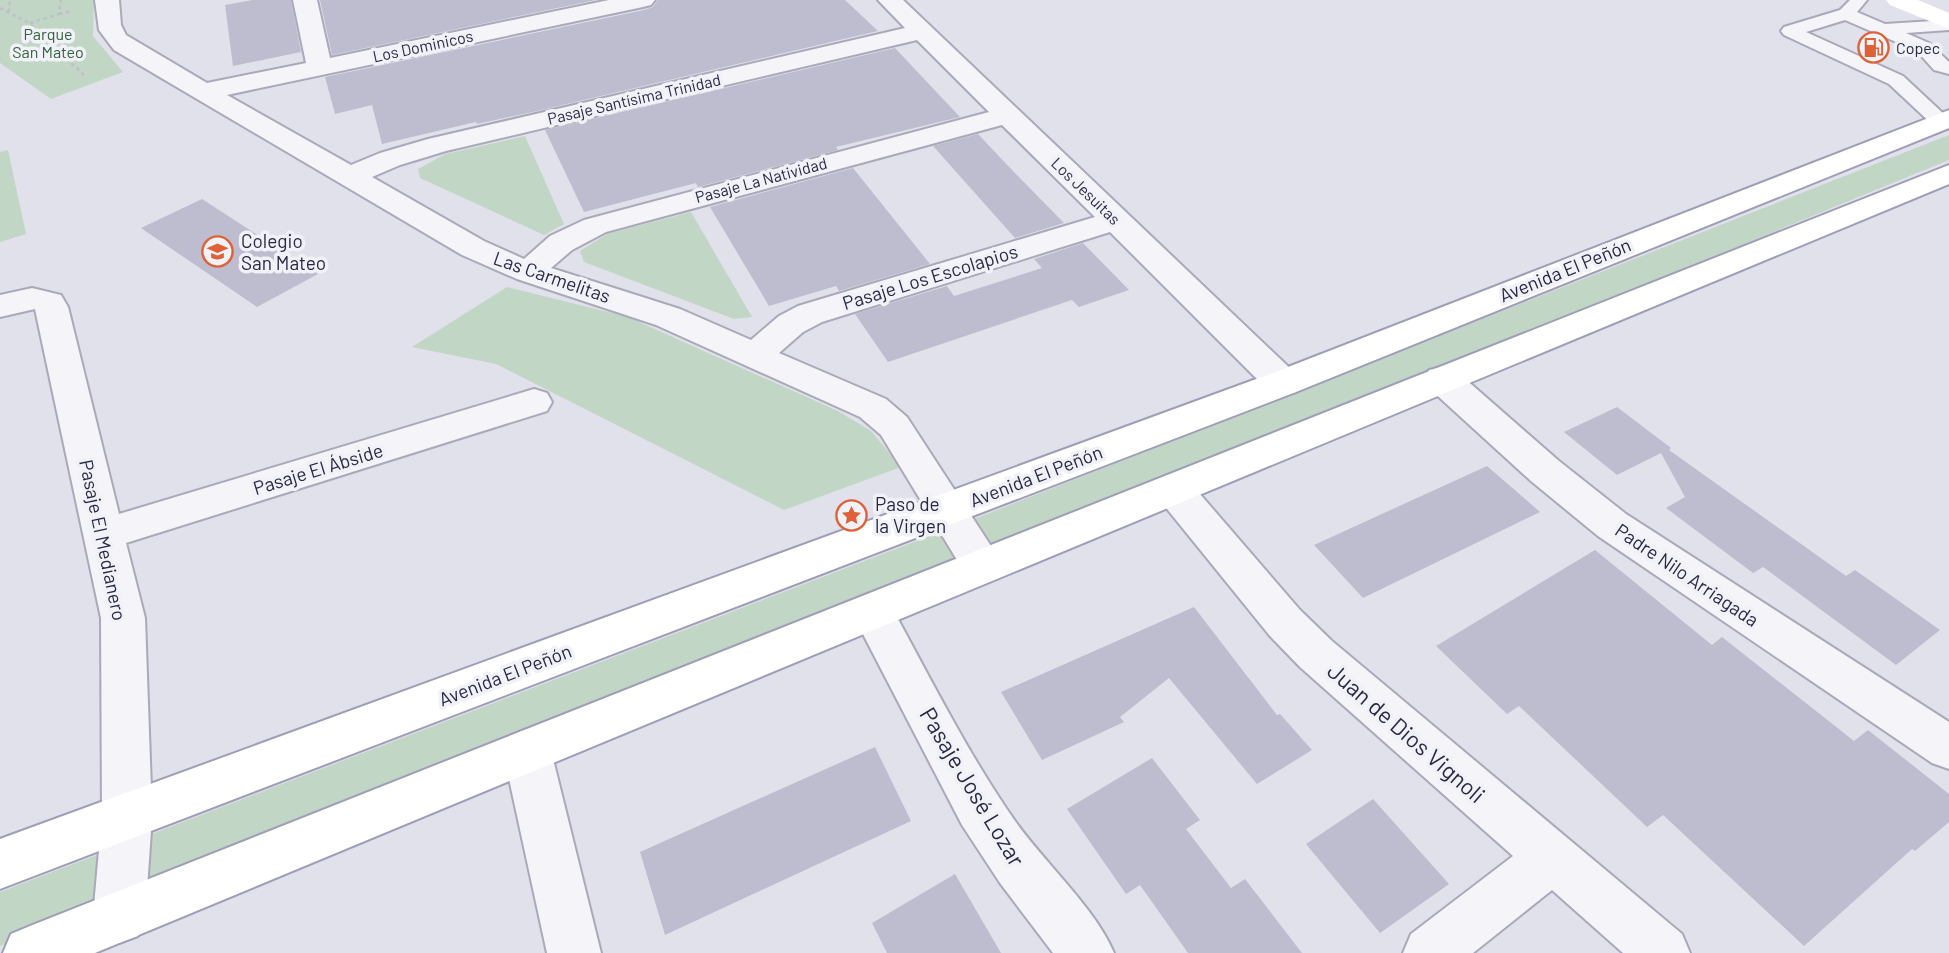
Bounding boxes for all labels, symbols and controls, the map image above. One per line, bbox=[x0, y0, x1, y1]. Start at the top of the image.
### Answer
park label: Parque San Mateo bbox=[12, 24, 84, 61]
street label: Los Dominicos bbox=[371, 26, 475, 65]
fuel station icon: Copec bbox=[1856, 31, 1890, 65]
place label: Copec bbox=[1896, 38, 1940, 57]
street label: Pasaje Santísima Trinidad bbox=[545, 69, 722, 128]
street label: Pasaje La Natividad bbox=[693, 153, 829, 206]
street label: Los Jesuitas bbox=[1048, 153, 1125, 228]
place label: Colegio San Mateo bbox=[241, 229, 326, 274]
street label: Avenida El Peñón bbox=[1496, 233, 1634, 306]
school or university icon: Colegio San Mateo bbox=[201, 235, 235, 269]
street label: Pasaje Los Escolapios bbox=[839, 239, 1020, 314]
street label: Las Carmelitas bbox=[491, 246, 614, 307]
street label: Pasaje El Ábside bbox=[250, 438, 385, 499]
street label: Avenida El Peñón bbox=[966, 440, 1105, 511]
street label: Pasaje El Medianero bbox=[75, 457, 132, 623]
place label: Paso de la Virgen bbox=[875, 492, 946, 537]
place icon: Paso de la Virgen bbox=[835, 498, 869, 532]
street label: Padre Nilo Arriagada bbox=[1611, 518, 1763, 631]
street label: Avenida El Peñón bbox=[435, 639, 574, 710]
street label: Juan de Dios Vignoli bbox=[1322, 656, 1491, 808]
street label: Pasaje José Lozar bbox=[914, 702, 1032, 871]

